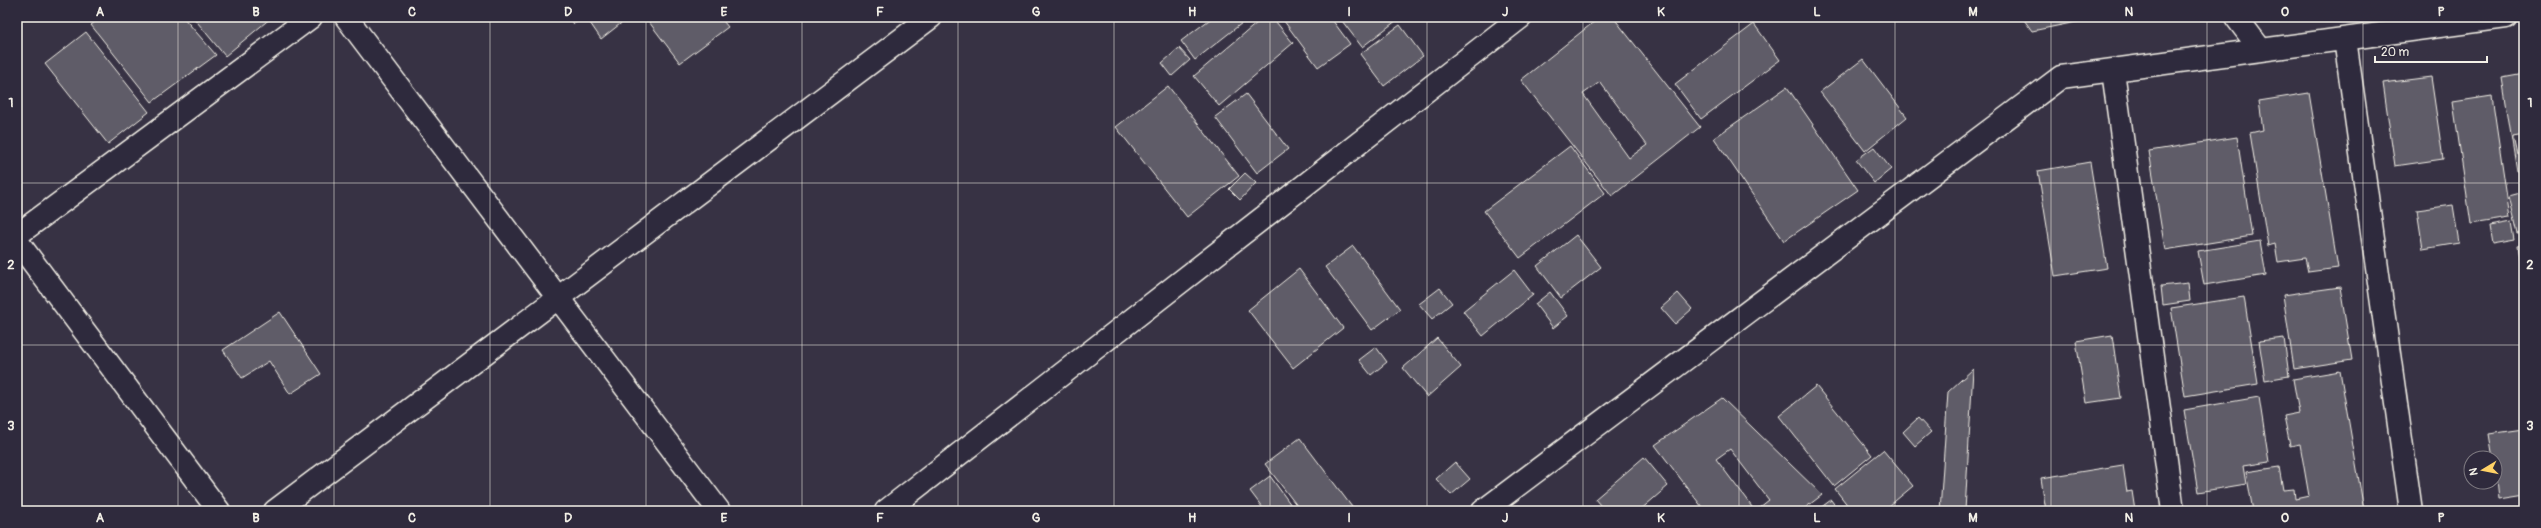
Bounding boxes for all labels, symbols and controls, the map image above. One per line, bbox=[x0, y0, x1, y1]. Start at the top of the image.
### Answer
text: A bbox=[96, 4, 105, 20]
text: B bbox=[252, 4, 260, 20]
text: C bbox=[408, 4, 416, 20]
text: D bbox=[564, 4, 572, 20]
text: E bbox=[721, 4, 728, 20]
text: F bbox=[876, 4, 884, 20]
text: G bbox=[1032, 4, 1041, 20]
text: H bbox=[1188, 4, 1196, 20]
text: I bbox=[1347, 4, 1351, 20]
text: J bbox=[1502, 4, 1508, 20]
text: K bbox=[1657, 4, 1665, 20]
text: L bbox=[1813, 4, 1821, 20]
text: M bbox=[1968, 4, 1978, 20]
text: N bbox=[2125, 4, 2134, 20]
text: O bbox=[2281, 4, 2290, 20]
text: P bbox=[2437, 4, 2445, 20]
scale bar bbox=[2375, 38, 2487, 64]
text: 20 m bbox=[2381, 45, 2410, 60]
text: 1 bbox=[8, 95, 14, 111]
text: 1 bbox=[2527, 95, 2533, 111]
text: 2 bbox=[7, 257, 15, 273]
text: 2 bbox=[2526, 257, 2534, 273]
text: 3 bbox=[7, 418, 15, 434]
text: 3 bbox=[2526, 418, 2534, 434]
north arrow bbox=[2463, 450, 2503, 490]
text: N bbox=[2466, 466, 2481, 476]
text: A bbox=[96, 510, 105, 526]
text: B bbox=[252, 510, 260, 526]
text: C bbox=[408, 510, 416, 526]
text: D bbox=[564, 510, 572, 526]
text: E bbox=[721, 510, 728, 526]
text: F bbox=[876, 510, 884, 526]
text: G bbox=[1032, 510, 1041, 526]
text: H bbox=[1188, 510, 1196, 526]
text: I bbox=[1347, 510, 1351, 526]
text: J bbox=[1502, 510, 1508, 526]
text: K bbox=[1657, 510, 1665, 526]
text: L bbox=[1813, 510, 1821, 526]
text: M bbox=[1968, 510, 1978, 526]
text: N bbox=[2125, 510, 2134, 526]
text: O bbox=[2281, 510, 2290, 526]
text: P bbox=[2437, 510, 2445, 526]

